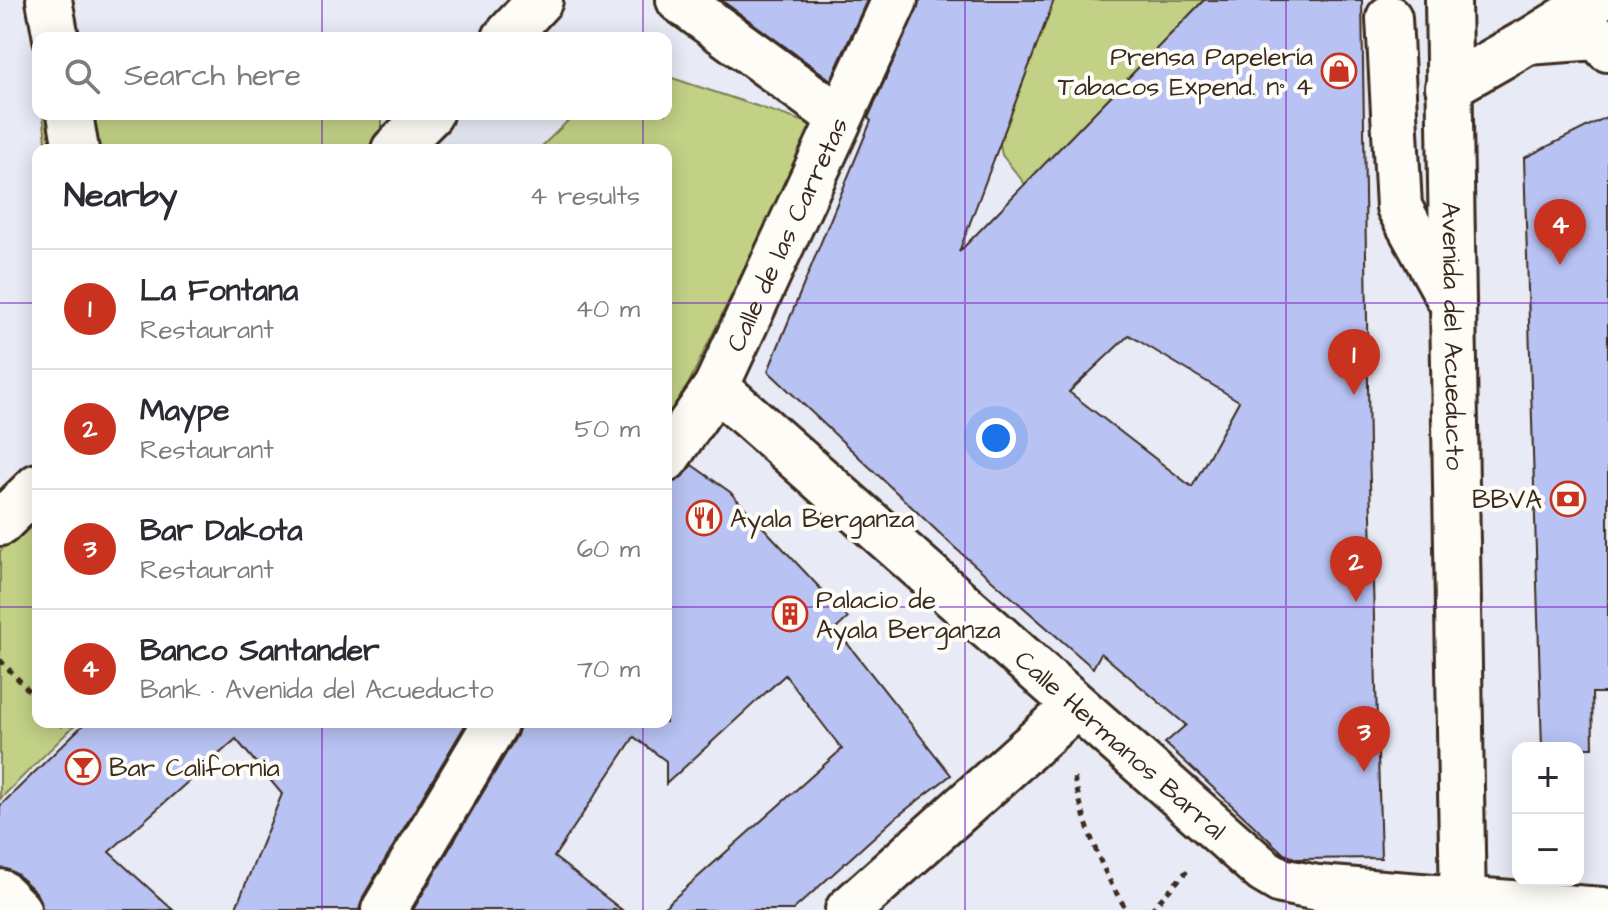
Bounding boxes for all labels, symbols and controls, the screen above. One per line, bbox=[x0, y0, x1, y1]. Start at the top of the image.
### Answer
search box bbox=[32, 32, 672, 120]
place label: Prensa Papelería Tabacos Expend. n° 4 bbox=[1058, 39, 1313, 105]
shop icon: Prensa Papelería Tabacos Expend. n° 4 bbox=[1320, 52, 1358, 90]
icon: search bbox=[60, 54, 104, 98]
text: Search here bbox=[124, 55, 301, 97]
street label: Calle de las Carretas bbox=[718, 112, 857, 358]
text: Nearby bbox=[64, 172, 178, 220]
text: 4 results bbox=[530, 178, 640, 214]
pin: 4 bbox=[1534, 199, 1586, 265]
street label: Avenida del Acueducto bbox=[1432, 201, 1473, 471]
text: La Fontana bbox=[140, 270, 298, 312]
text: 1 bbox=[88, 291, 92, 327]
text: 40 m bbox=[575, 291, 640, 327]
text: Restaurant bbox=[140, 312, 274, 348]
pin: 1 bbox=[1328, 329, 1380, 395]
text: Maype bbox=[140, 390, 229, 432]
text: 2 bbox=[83, 411, 97, 447]
text: 50 m bbox=[575, 411, 640, 447]
your location bbox=[976, 418, 1016, 458]
text: Restaurant bbox=[140, 432, 274, 468]
bank icon: BBVA bbox=[1549, 480, 1587, 518]
place label: BBVA bbox=[1472, 482, 1542, 518]
restaurant icon: Ayala Berganza bbox=[685, 499, 723, 537]
place label: Ayala Berganza bbox=[730, 501, 915, 539]
text: Bar Dakota bbox=[140, 510, 303, 552]
text: 3 bbox=[83, 531, 97, 567]
text: 60 m bbox=[577, 531, 640, 567]
pin: 2 bbox=[1330, 536, 1382, 602]
text: Restaurant bbox=[140, 552, 274, 588]
place label: Palacio de Ayala Berganza bbox=[816, 582, 1001, 650]
building icon: Palacio de Ayala Berganza bbox=[771, 595, 809, 633]
text: Banco Santander bbox=[140, 630, 380, 672]
street label: Calle Hermanos Barral bbox=[1007, 642, 1234, 848]
text: 4 bbox=[81, 651, 99, 687]
text: 70 m bbox=[577, 651, 640, 687]
text: Bank · Avenida del Acueducto bbox=[140, 672, 494, 708]
pin: 3 bbox=[1338, 706, 1390, 772]
map controls bbox=[1512, 742, 1584, 886]
button: + bbox=[1512, 742, 1584, 814]
bar icon: Bar California bbox=[64, 748, 102, 786]
place label: Bar California bbox=[109, 750, 280, 786]
button: − bbox=[1512, 814, 1584, 886]

